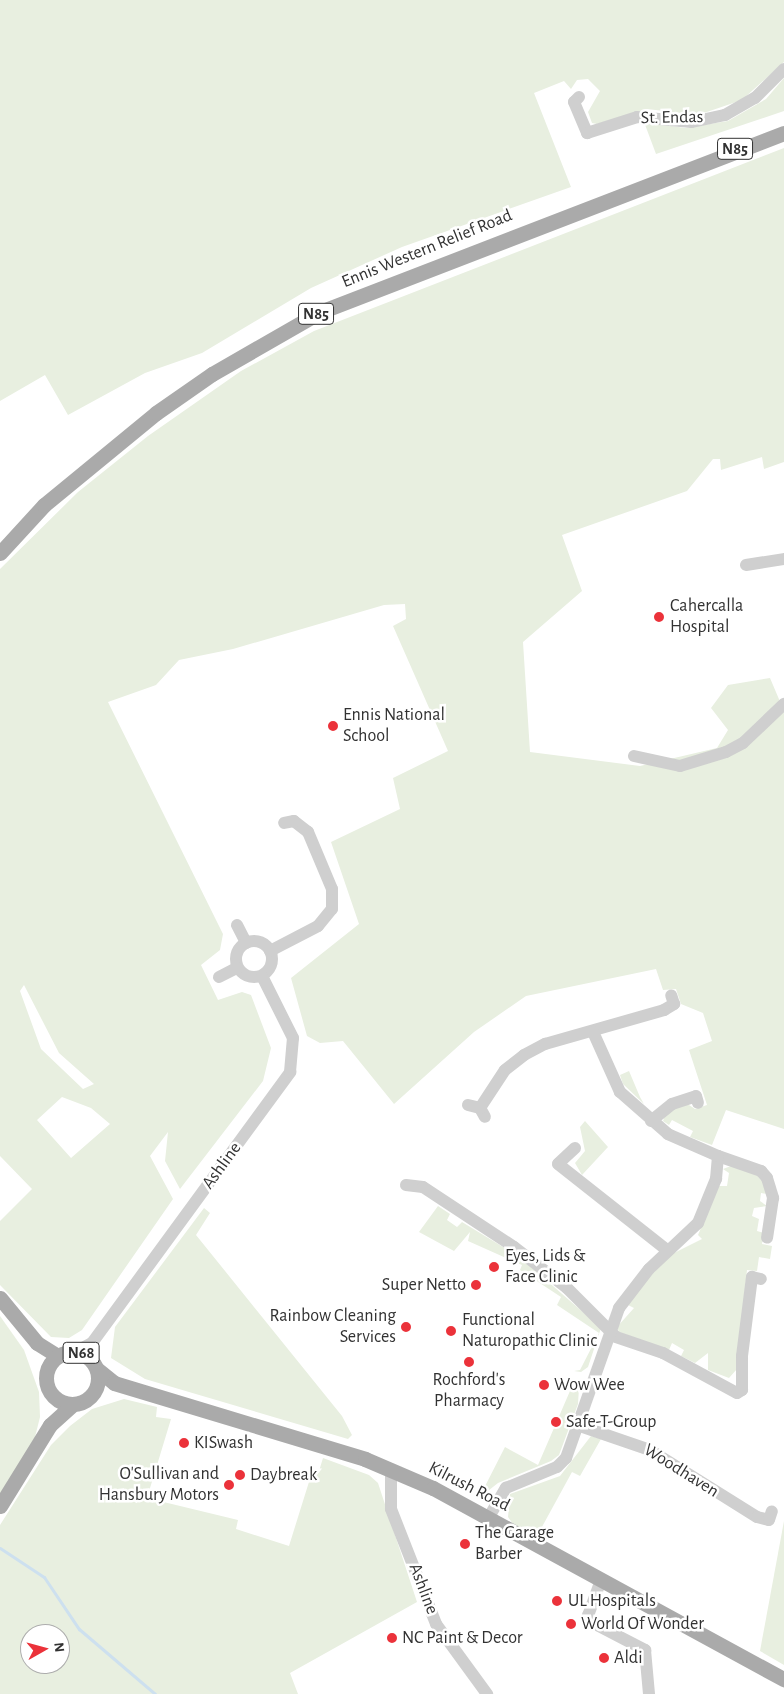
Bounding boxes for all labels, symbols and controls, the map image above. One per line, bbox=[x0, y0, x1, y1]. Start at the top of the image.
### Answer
street label: St. Endas bbox=[640, 107, 704, 129]
road number: N85 bbox=[716, 136, 754, 162]
street label: Ennis Western Relief Road bbox=[339, 205, 515, 293]
road number: N85 bbox=[297, 300, 335, 328]
place label: Cahercalla Hospital bbox=[670, 596, 743, 638]
marker: Cahercalla Hospital bbox=[652, 610, 666, 624]
place label: Ennis National School bbox=[343, 705, 445, 748]
marker: Ennis National School bbox=[327, 720, 339, 732]
street label: Ashline bbox=[198, 1138, 246, 1194]
place label: Eyes, Lids & Face Clinic bbox=[505, 1246, 586, 1288]
marker: Eyes, Lids & Face Clinic bbox=[487, 1260, 501, 1274]
place label: Super Netto bbox=[382, 1274, 466, 1296]
marker: Super Netto bbox=[470, 1279, 482, 1291]
place label: Rainbow Cleaning Services bbox=[270, 1306, 396, 1348]
place label: Functional Naturopathic Clinic bbox=[462, 1310, 597, 1352]
marker: Rainbow Cleaning Services bbox=[400, 1321, 412, 1333]
marker: Functional Naturopathic Clinic bbox=[444, 1324, 458, 1338]
road number: N68 bbox=[62, 1340, 100, 1366]
marker: Rochford's Pharmacy bbox=[463, 1356, 475, 1368]
place label: Rochford's Pharmacy bbox=[433, 1370, 505, 1412]
place label: Wow Wee bbox=[554, 1374, 625, 1396]
marker: Wow Wee bbox=[538, 1379, 550, 1391]
place label: Safe-T-Group bbox=[566, 1411, 656, 1433]
marker: Safe-T-Group bbox=[550, 1416, 562, 1428]
place label: KISwash bbox=[194, 1432, 253, 1454]
marker: KISwash bbox=[178, 1437, 190, 1449]
street label: Woodhaven bbox=[639, 1439, 723, 1503]
street label: Kilrush Road bbox=[425, 1457, 513, 1517]
place label: O'Sullivan and Hansbury Motors bbox=[99, 1464, 219, 1506]
place label: Daybreak bbox=[250, 1464, 317, 1486]
marker: Daybreak bbox=[234, 1469, 246, 1481]
marker: O'Sullivan and Hansbury Motors bbox=[223, 1479, 235, 1491]
place label: The Garage Barber bbox=[475, 1523, 554, 1566]
marker: The Garage Barber bbox=[459, 1538, 471, 1550]
street label: Ashline bbox=[403, 1560, 443, 1618]
place label: UL Hospitals bbox=[568, 1590, 656, 1612]
marker: UL Hospitals bbox=[550, 1594, 564, 1608]
place label: World Of Wonder bbox=[581, 1613, 704, 1635]
marker: World Of Wonder bbox=[565, 1618, 577, 1630]
north arrow bbox=[20, 1624, 70, 1674]
place label: NC Paint & Decor bbox=[402, 1627, 523, 1649]
marker: NC Paint & Decor bbox=[386, 1632, 398, 1644]
text: N bbox=[51, 1642, 66, 1653]
place label: Aldi bbox=[614, 1647, 643, 1669]
marker: Aldi bbox=[598, 1652, 610, 1664]

